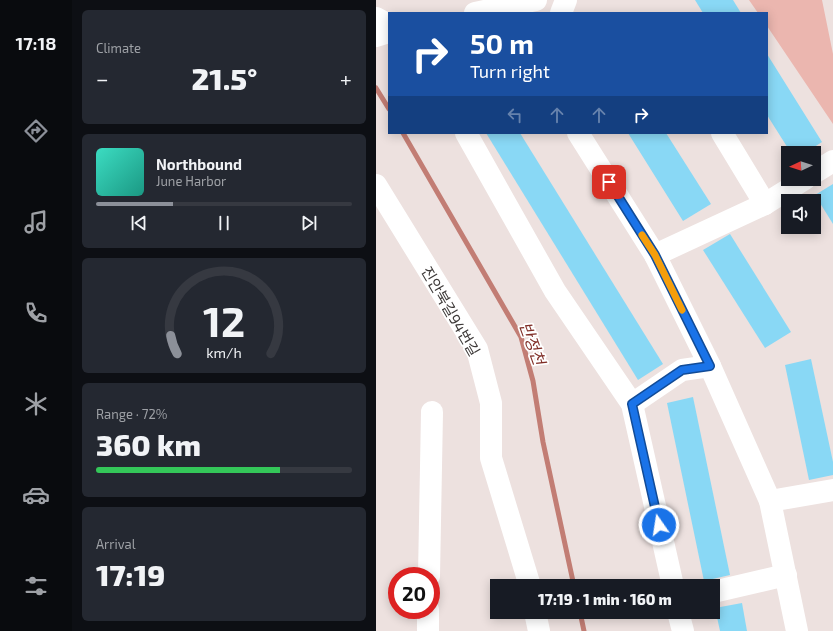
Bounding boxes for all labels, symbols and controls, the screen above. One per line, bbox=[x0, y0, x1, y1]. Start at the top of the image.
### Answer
text: 50 m bbox=[470, 26, 534, 60]
icon: right bbox=[404, 28, 456, 80]
text: 17:18 bbox=[16, 32, 56, 54]
text: Climate bbox=[96, 40, 141, 56]
text: 21.5° bbox=[192, 60, 257, 96]
text: Turn right bbox=[470, 60, 550, 82]
text: − bbox=[96, 65, 109, 91]
text: + bbox=[340, 65, 352, 91]
icon: left bbox=[504, 104, 526, 126]
icon: ahead bbox=[546, 104, 568, 126]
icon: ahead bbox=[588, 104, 610, 126]
icon: right bbox=[630, 104, 652, 126]
icon: directions bbox=[22, 117, 50, 145]
north arrow bbox=[781, 146, 821, 186]
map controls bbox=[781, 146, 821, 234]
text: Northbound bbox=[156, 155, 242, 173]
pin bbox=[592, 165, 626, 199]
icon: arrive bbox=[598, 171, 620, 193]
text: June Harbor bbox=[156, 173, 226, 189]
button: sound bbox=[781, 194, 821, 234]
icon: music bbox=[22, 208, 50, 236]
icon: previous bbox=[128, 212, 150, 234]
icon: pause bbox=[213, 212, 235, 234]
icon: next bbox=[298, 212, 320, 234]
street label: 진안북길94번길 bbox=[418, 263, 484, 359]
text: 12 bbox=[203, 294, 245, 344]
icon: phone bbox=[22, 299, 50, 327]
water label: 반정천 bbox=[517, 319, 550, 369]
text: km/h bbox=[206, 343, 242, 360]
icon: climate bbox=[22, 390, 50, 418]
text: Range · 72% bbox=[96, 406, 167, 422]
text: 360 km bbox=[96, 426, 201, 462]
icon: car bbox=[22, 481, 50, 509]
position arrow bbox=[638, 504, 680, 546]
text: Arrival bbox=[96, 536, 136, 552]
text: 17:19 bbox=[96, 556, 165, 592]
speed limit sign: 20 bbox=[388, 567, 440, 619]
icon: filters bbox=[22, 572, 50, 600]
text: 17:19 · 1 min · 160 m bbox=[538, 590, 672, 608]

